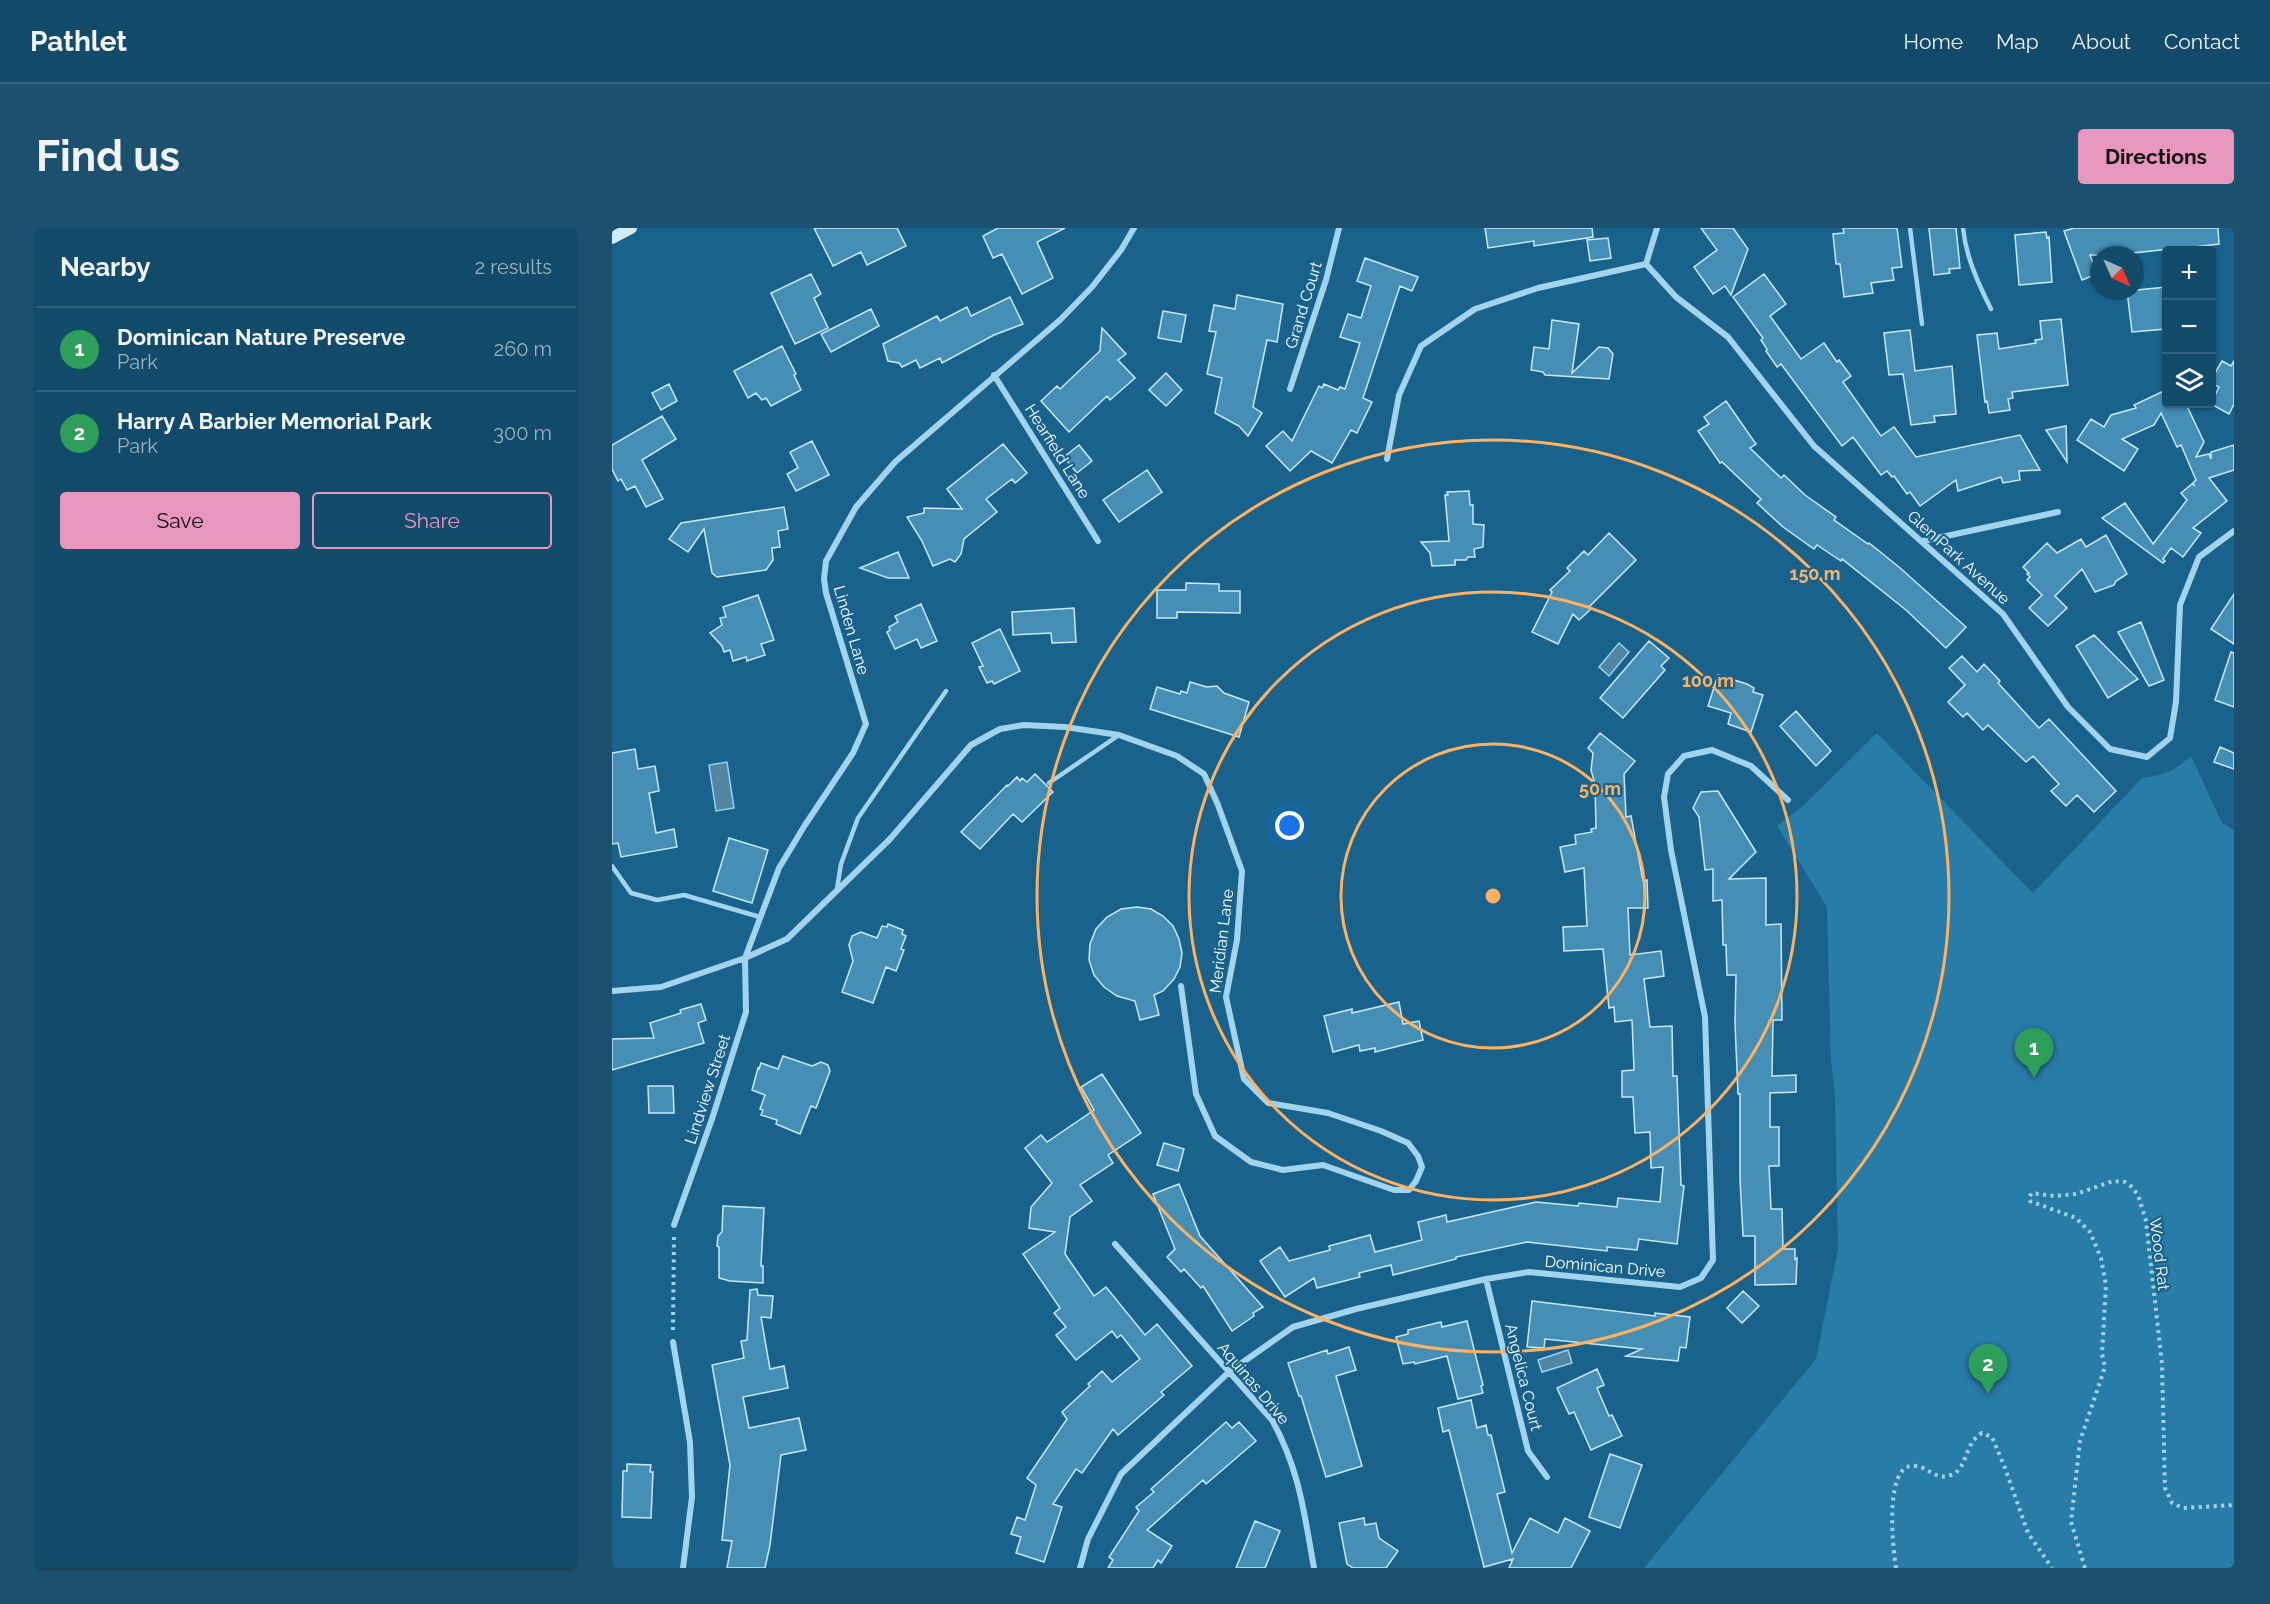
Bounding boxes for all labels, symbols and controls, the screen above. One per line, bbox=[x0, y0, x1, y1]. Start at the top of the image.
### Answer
text: Pathlet bbox=[30, 25, 127, 58]
text: Home bbox=[1904, 29, 1963, 54]
text: Map bbox=[1996, 29, 2039, 54]
text: About bbox=[2072, 29, 2131, 54]
text: Contact bbox=[2164, 29, 2240, 54]
button: Directions bbox=[2078, 129, 2234, 184]
text: Find us bbox=[36, 132, 180, 181]
north arrow bbox=[2090, 246, 2144, 300]
map controls bbox=[2162, 246, 2216, 408]
button: + bbox=[2162, 246, 2216, 300]
text: Nearby bbox=[60, 252, 150, 282]
text: 2 results bbox=[475, 255, 552, 279]
street label: Grand Court bbox=[1281, 259, 1326, 351]
button: − bbox=[2162, 300, 2216, 354]
text: Dominican Nature Preserve bbox=[117, 324, 405, 350]
text: 1 bbox=[75, 337, 84, 361]
text: 260 m bbox=[494, 337, 552, 361]
text: Park bbox=[117, 350, 158, 374]
button: layers bbox=[2162, 354, 2216, 408]
street label: Hearfield Lane bbox=[1021, 400, 1094, 502]
text: Harry A Barbier Memorial Park bbox=[117, 408, 432, 434]
text: 2 bbox=[74, 421, 85, 445]
text: 300 m bbox=[493, 421, 552, 445]
text: Park bbox=[117, 434, 158, 458]
button: Save bbox=[60, 492, 300, 549]
button: Share bbox=[312, 492, 552, 549]
street label: Glen Park Avenue bbox=[1904, 506, 2014, 608]
text: 150 m bbox=[1790, 563, 1841, 584]
street label: Linden Lane bbox=[830, 583, 873, 677]
text: 100 m bbox=[1682, 670, 1734, 691]
text: 50 m bbox=[1579, 778, 1621, 799]
your location bbox=[1275, 811, 1304, 840]
centre of rings bbox=[1483, 886, 1503, 906]
street label: Meridian Lane bbox=[1206, 888, 1237, 994]
pin: 1 bbox=[2014, 1028, 2054, 1078]
street label: Lindview Street bbox=[681, 1031, 734, 1146]
street label: Wood Rat bbox=[2146, 1217, 2173, 1292]
street label: Dominican Drive bbox=[1544, 1252, 1666, 1281]
street label: Angelica Court bbox=[1501, 1322, 1546, 1433]
street label: Aquinas Drive bbox=[1214, 1338, 1294, 1428]
pin: 2 bbox=[1968, 1344, 2008, 1394]

